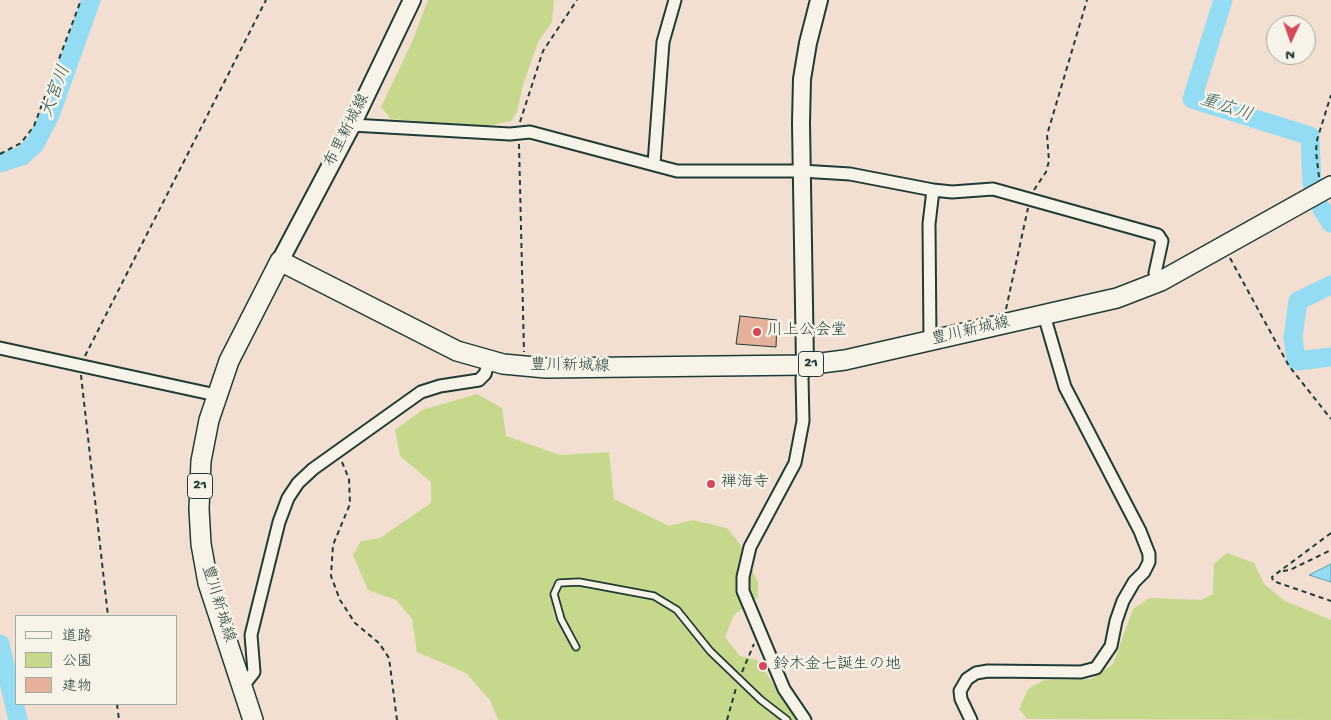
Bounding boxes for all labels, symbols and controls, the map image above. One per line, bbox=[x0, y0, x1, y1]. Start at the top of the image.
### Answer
north arrow bbox=[1266, 15, 1316, 65]
text: N bbox=[1285, 46, 1295, 63]
water label: 大宮川 bbox=[37, 63, 77, 121]
water label: 重広川 bbox=[1197, 90, 1255, 128]
street label: 布里新城線 bbox=[321, 91, 375, 171]
street label: 豊川新城線 bbox=[930, 314, 1012, 350]
place label: 川上公会堂 bbox=[767, 322, 847, 342]
marker: 川上公会堂 bbox=[751, 326, 763, 338]
road number: 21 bbox=[798, 352, 824, 376]
street label: 豊川新城線 bbox=[530, 357, 610, 377]
road number: 21 bbox=[188, 474, 212, 498]
place label: 禅海寺 bbox=[721, 474, 769, 494]
marker: 禅海寺 bbox=[705, 478, 717, 490]
street label: 豊川新城線 bbox=[196, 563, 238, 645]
legend bbox=[15, 615, 178, 705]
text: 道路 bbox=[62, 628, 92, 646]
text: 公園 bbox=[62, 653, 92, 671]
place label: 鈴木金七誕生の地 bbox=[773, 656, 901, 676]
marker: 鈴木金七誕生の地 bbox=[757, 660, 769, 672]
text: 建物 bbox=[62, 678, 92, 696]

